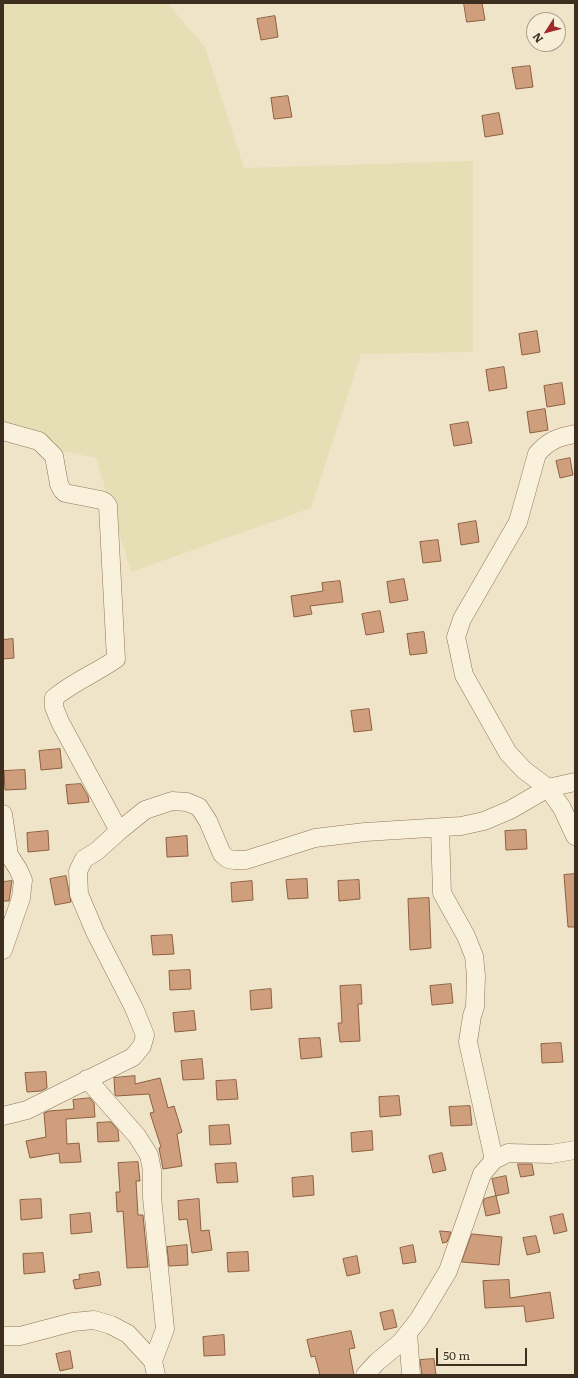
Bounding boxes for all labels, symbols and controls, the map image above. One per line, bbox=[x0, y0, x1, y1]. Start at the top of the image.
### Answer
north arrow bbox=[526, 12, 566, 52]
text: N bbox=[528, 30, 546, 47]
scale bar bbox=[438, 1340, 529, 1366]
text: 50 m bbox=[443, 1346, 470, 1364]

